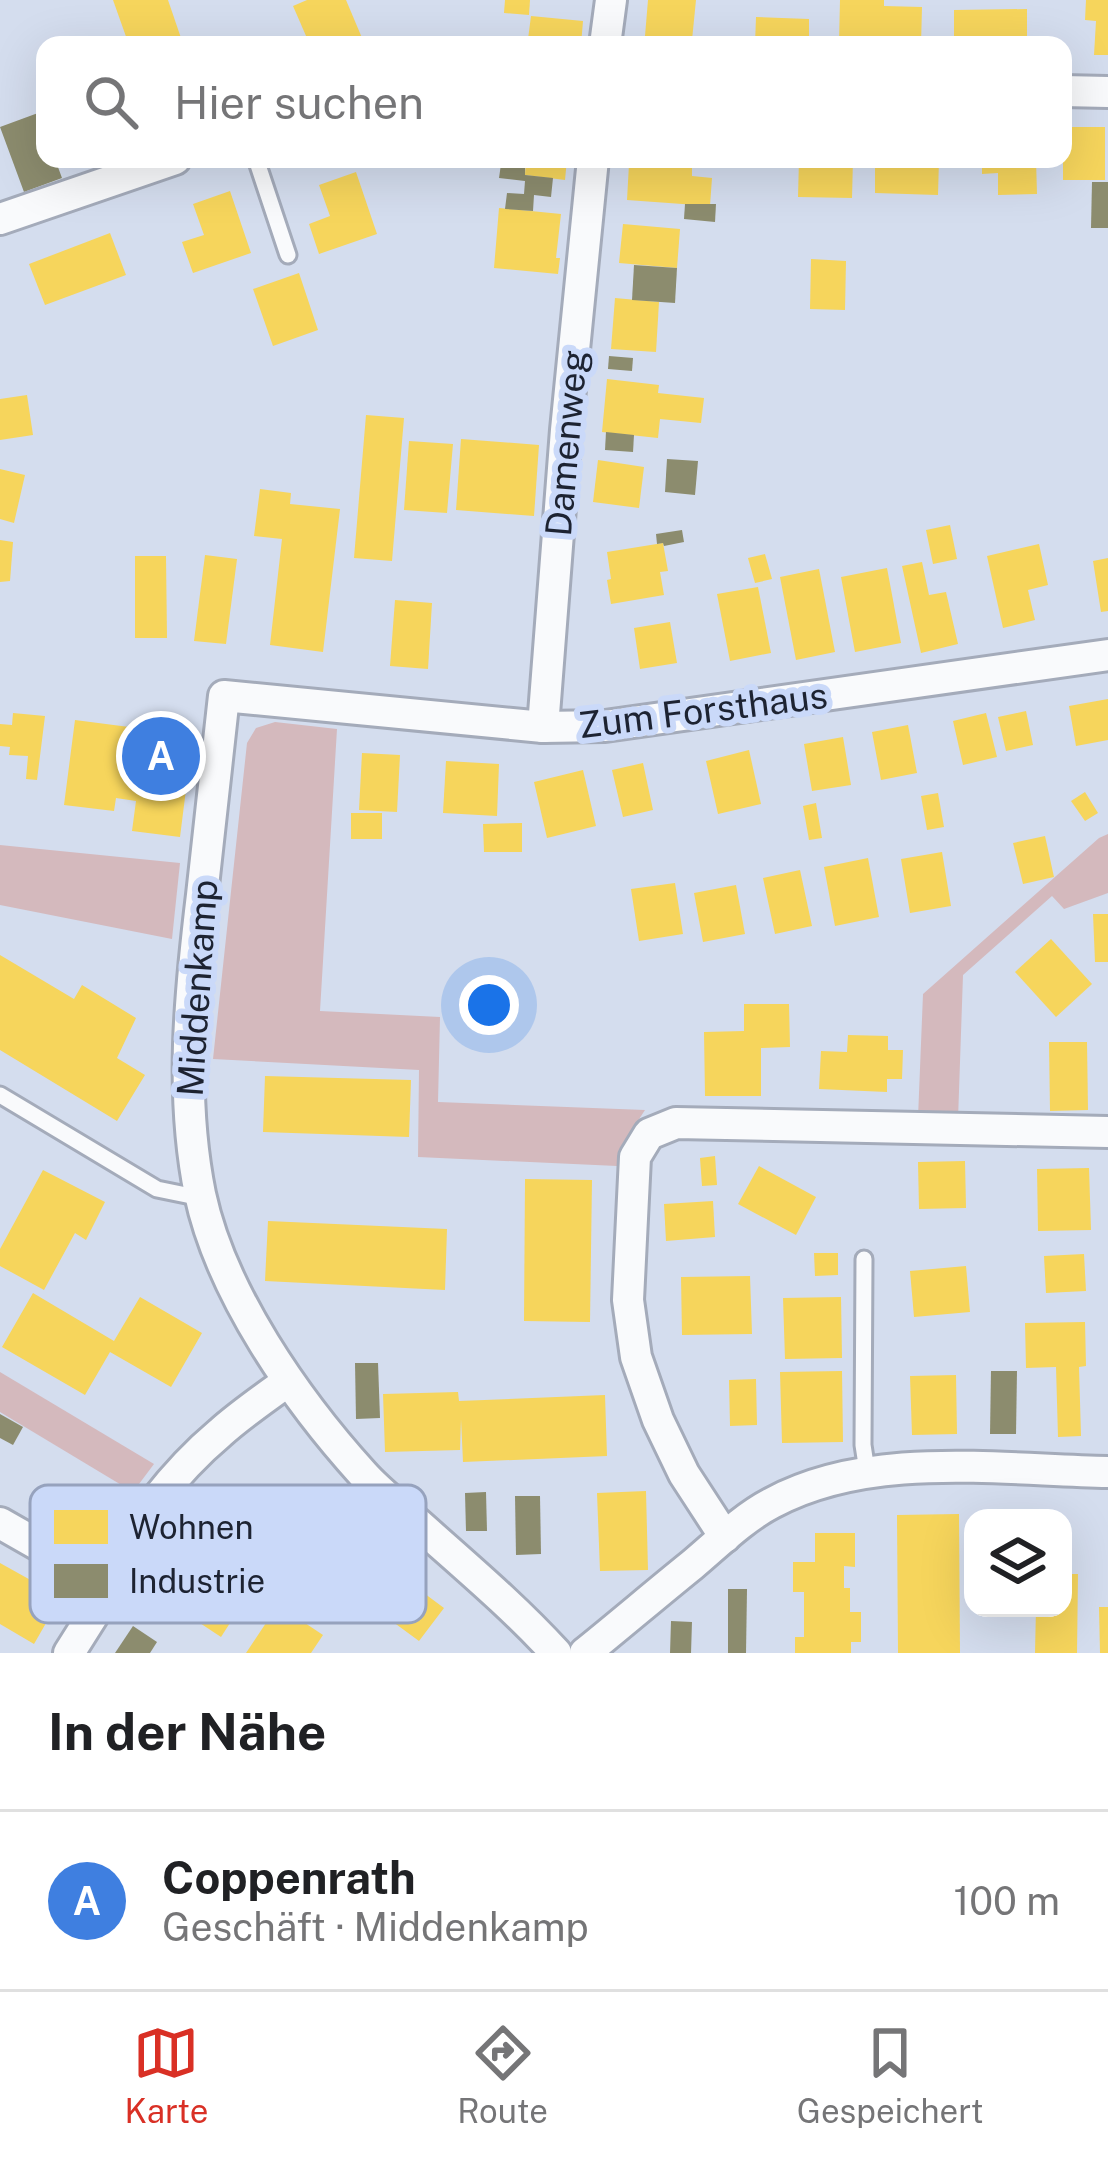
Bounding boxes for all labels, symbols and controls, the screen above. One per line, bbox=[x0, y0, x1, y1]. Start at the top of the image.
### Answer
search box bbox=[36, 36, 1072, 168]
icon: search bbox=[78, 69, 144, 135]
text: Hier suchen bbox=[174, 76, 424, 129]
street label: Damenweg bbox=[537, 348, 595, 538]
street label: Zum Forsthaus bbox=[576, 674, 830, 746]
pin: A bbox=[122, 711, 200, 801]
street label: Middenkamp bbox=[168, 878, 226, 1098]
your location bbox=[459, 975, 519, 1035]
legend bbox=[30, 1485, 426, 1623]
text: Wohnen bbox=[129, 1508, 253, 1546]
map controls bbox=[964, 1509, 1072, 1617]
button: layers bbox=[964, 1509, 1072, 1617]
text: Industrie bbox=[129, 1562, 265, 1600]
text: In der Nähe bbox=[48, 1702, 326, 1761]
text: Coppenrath bbox=[162, 1851, 416, 1904]
text: A bbox=[73, 1878, 101, 1924]
text: 100 m bbox=[953, 1878, 1060, 1924]
text: Geschäft · Middenkamp bbox=[162, 1904, 589, 1950]
tab: Karte bbox=[124, 2020, 208, 2130]
tab: Route bbox=[457, 2020, 548, 2130]
tab: Gespeichert bbox=[797, 2020, 984, 2130]

